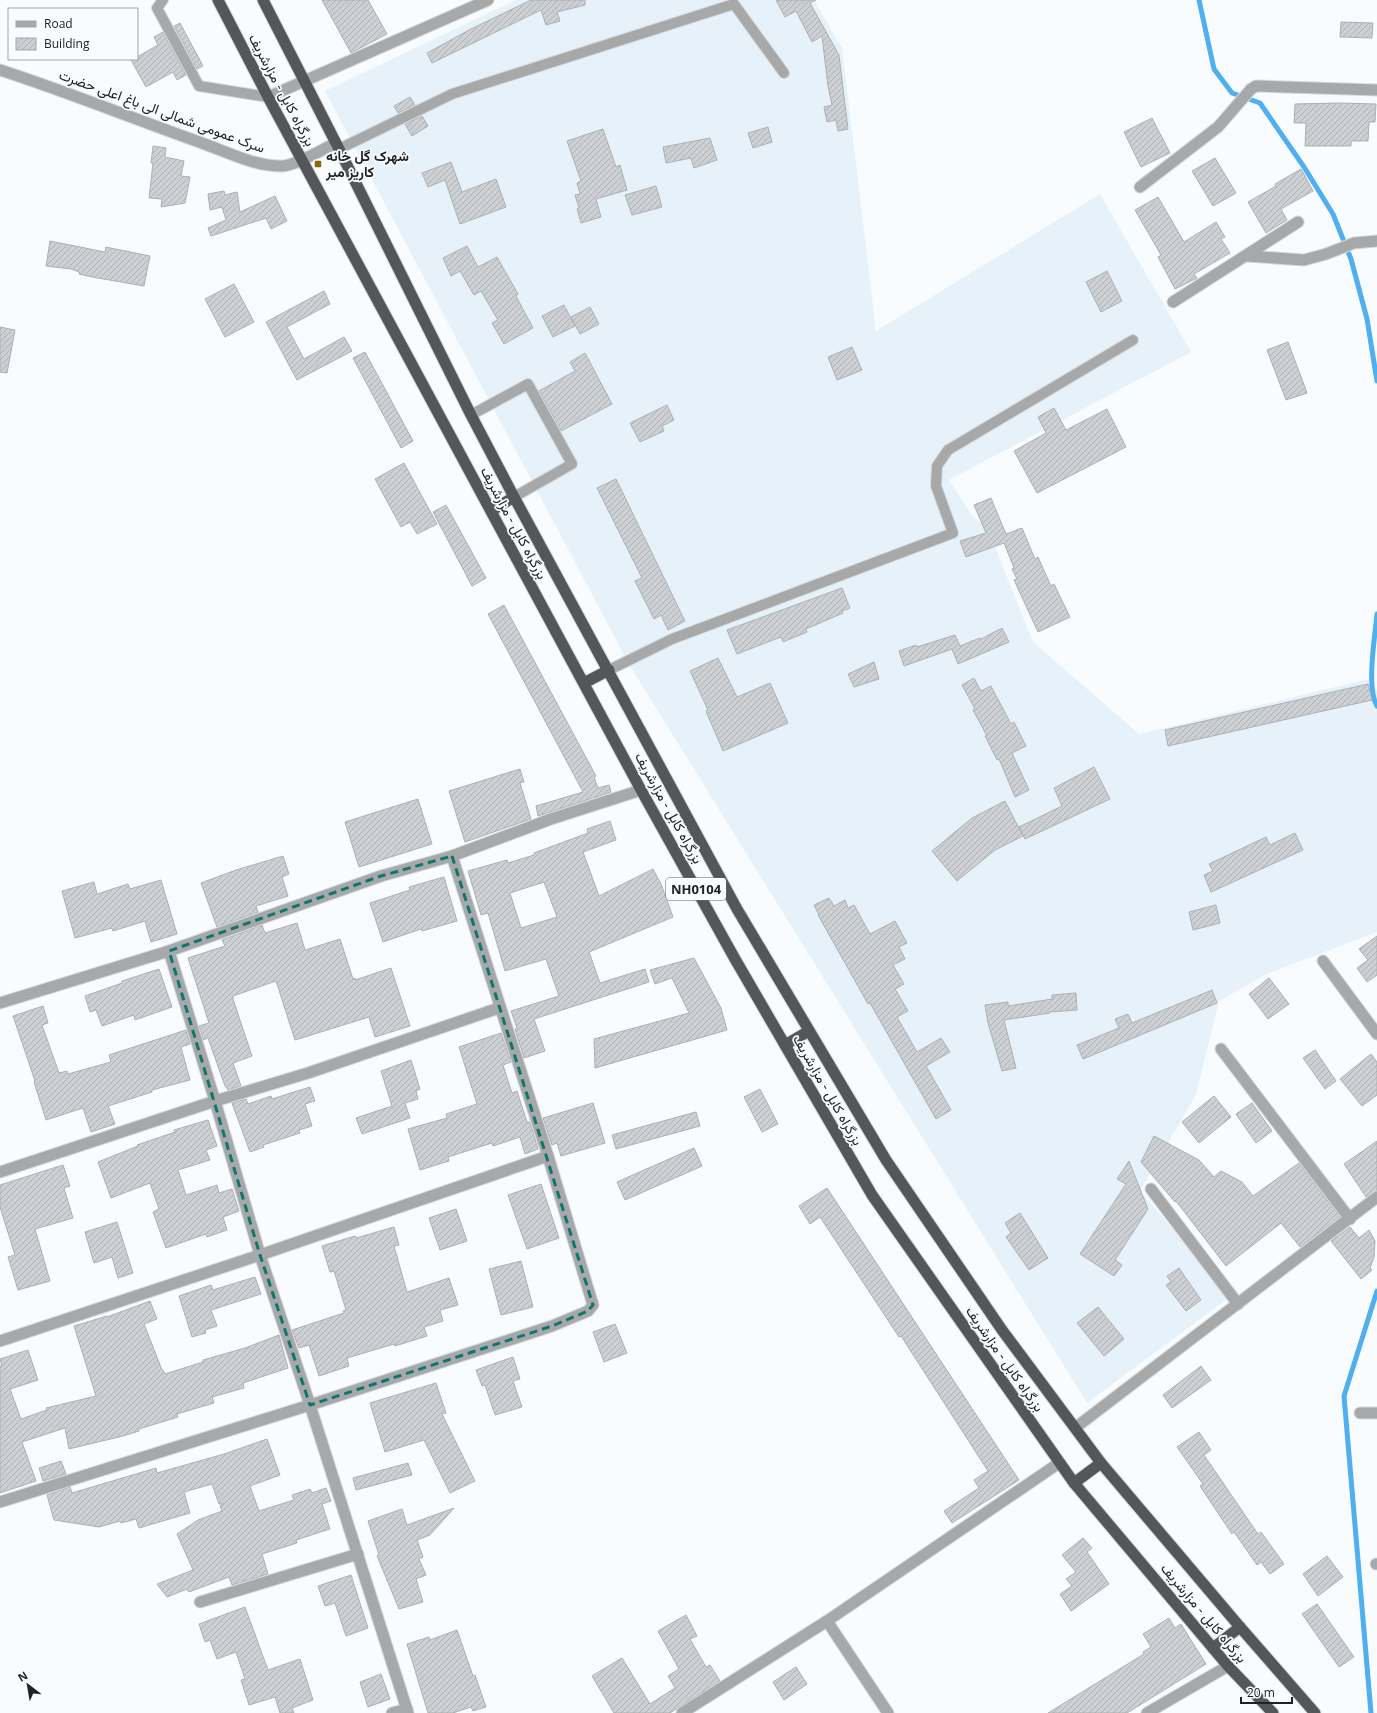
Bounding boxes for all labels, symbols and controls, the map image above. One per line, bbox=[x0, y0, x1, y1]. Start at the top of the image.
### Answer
legend bbox=[8, 8, 138, 60]
text: Road bbox=[44, 15, 73, 32]
street label: بزرگراه کابل - مزارشریف bbox=[245, 30, 320, 149]
text: Building bbox=[44, 35, 90, 52]
street label: سرک عمومی شمالی الی باغ اعلی حضرت bbox=[56, 64, 268, 159]
place label: شهرک گل خانه کاریز میر bbox=[325, 146, 409, 181]
marker: شهرک گل خانه کاریز میر bbox=[313, 159, 323, 169]
street label: بزرگراه کابل - مزارشریف bbox=[477, 463, 552, 582]
street label: بزرگراه کابل - مزارشریف bbox=[631, 749, 708, 867]
road number: NH0104 bbox=[666, 878, 726, 900]
street label: بزرگراه کابل - مزارشریف bbox=[789, 1031, 868, 1149]
street label: بزرگراه کابل - مزارشریف bbox=[962, 1302, 1049, 1415]
street label: بزرگراه کابل - مزارشریف bbox=[1157, 1559, 1252, 1667]
north arrow bbox=[8, 1665, 48, 1705]
text: N bbox=[15, 1667, 30, 1685]
scale bar bbox=[1241, 1679, 1292, 1705]
text: 20 m bbox=[1247, 1684, 1275, 1701]

